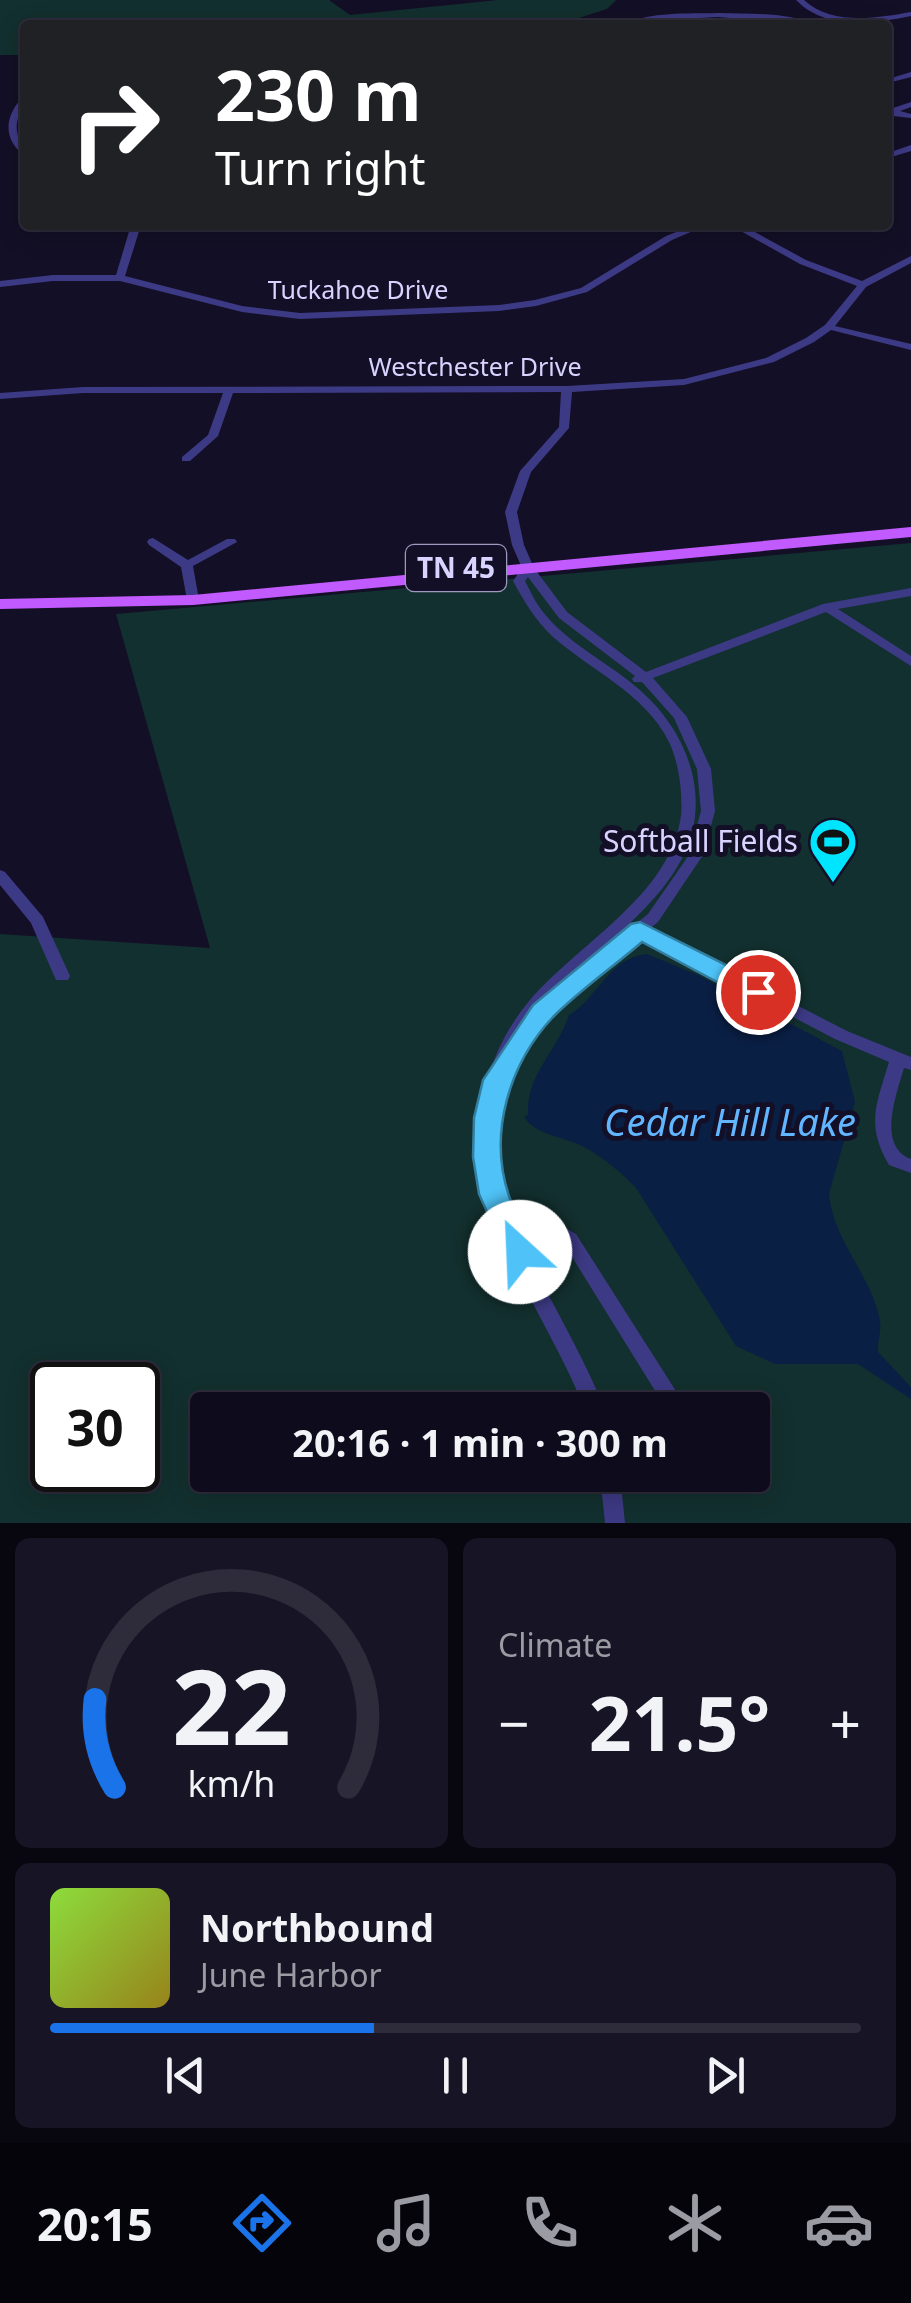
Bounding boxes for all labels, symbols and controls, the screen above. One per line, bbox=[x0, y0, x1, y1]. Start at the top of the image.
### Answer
text: 230 m bbox=[215, 46, 422, 142]
icon: right bbox=[50, 60, 180, 190]
text: Turn right bbox=[215, 137, 426, 198]
street label: Tuckahoe Drive bbox=[268, 272, 448, 306]
street label: Westchester Drive bbox=[368, 349, 582, 383]
road number: TN 45 bbox=[406, 545, 506, 591]
sports icon: Softball Fields bbox=[807, 816, 859, 884]
place label: Softball Fields bbox=[603, 820, 798, 861]
pin bbox=[716, 950, 801, 1035]
icon: arrive bbox=[731, 965, 786, 1020]
water label: Cedar Hill Lake bbox=[604, 1095, 856, 1147]
position arrow bbox=[468, 1200, 572, 1304]
speed limit sign: 30 bbox=[30, 1362, 160, 1492]
text: 20:16 · 1 min · 300 m bbox=[292, 1416, 668, 1468]
text: Climate bbox=[498, 1623, 612, 1666]
text: 22 bbox=[172, 1634, 291, 1775]
text: 21.5° bbox=[589, 1671, 770, 1773]
text: − bbox=[498, 1685, 529, 1760]
text: + bbox=[830, 1685, 861, 1760]
text: km/h bbox=[188, 1759, 275, 1807]
text: Northbound bbox=[200, 1901, 434, 1953]
text: June Harbor bbox=[200, 1953, 382, 1996]
icon: previous bbox=[158, 2048, 213, 2103]
icon: pause bbox=[428, 2048, 483, 2103]
icon: next bbox=[698, 2048, 753, 2103]
icon: directions bbox=[227, 2188, 297, 2258]
icon: music bbox=[371, 2188, 441, 2258]
icon: phone bbox=[515, 2188, 585, 2258]
icon: climate bbox=[660, 2188, 730, 2258]
icon: car bbox=[804, 2188, 874, 2258]
text: 20:15 bbox=[37, 2193, 153, 2254]

